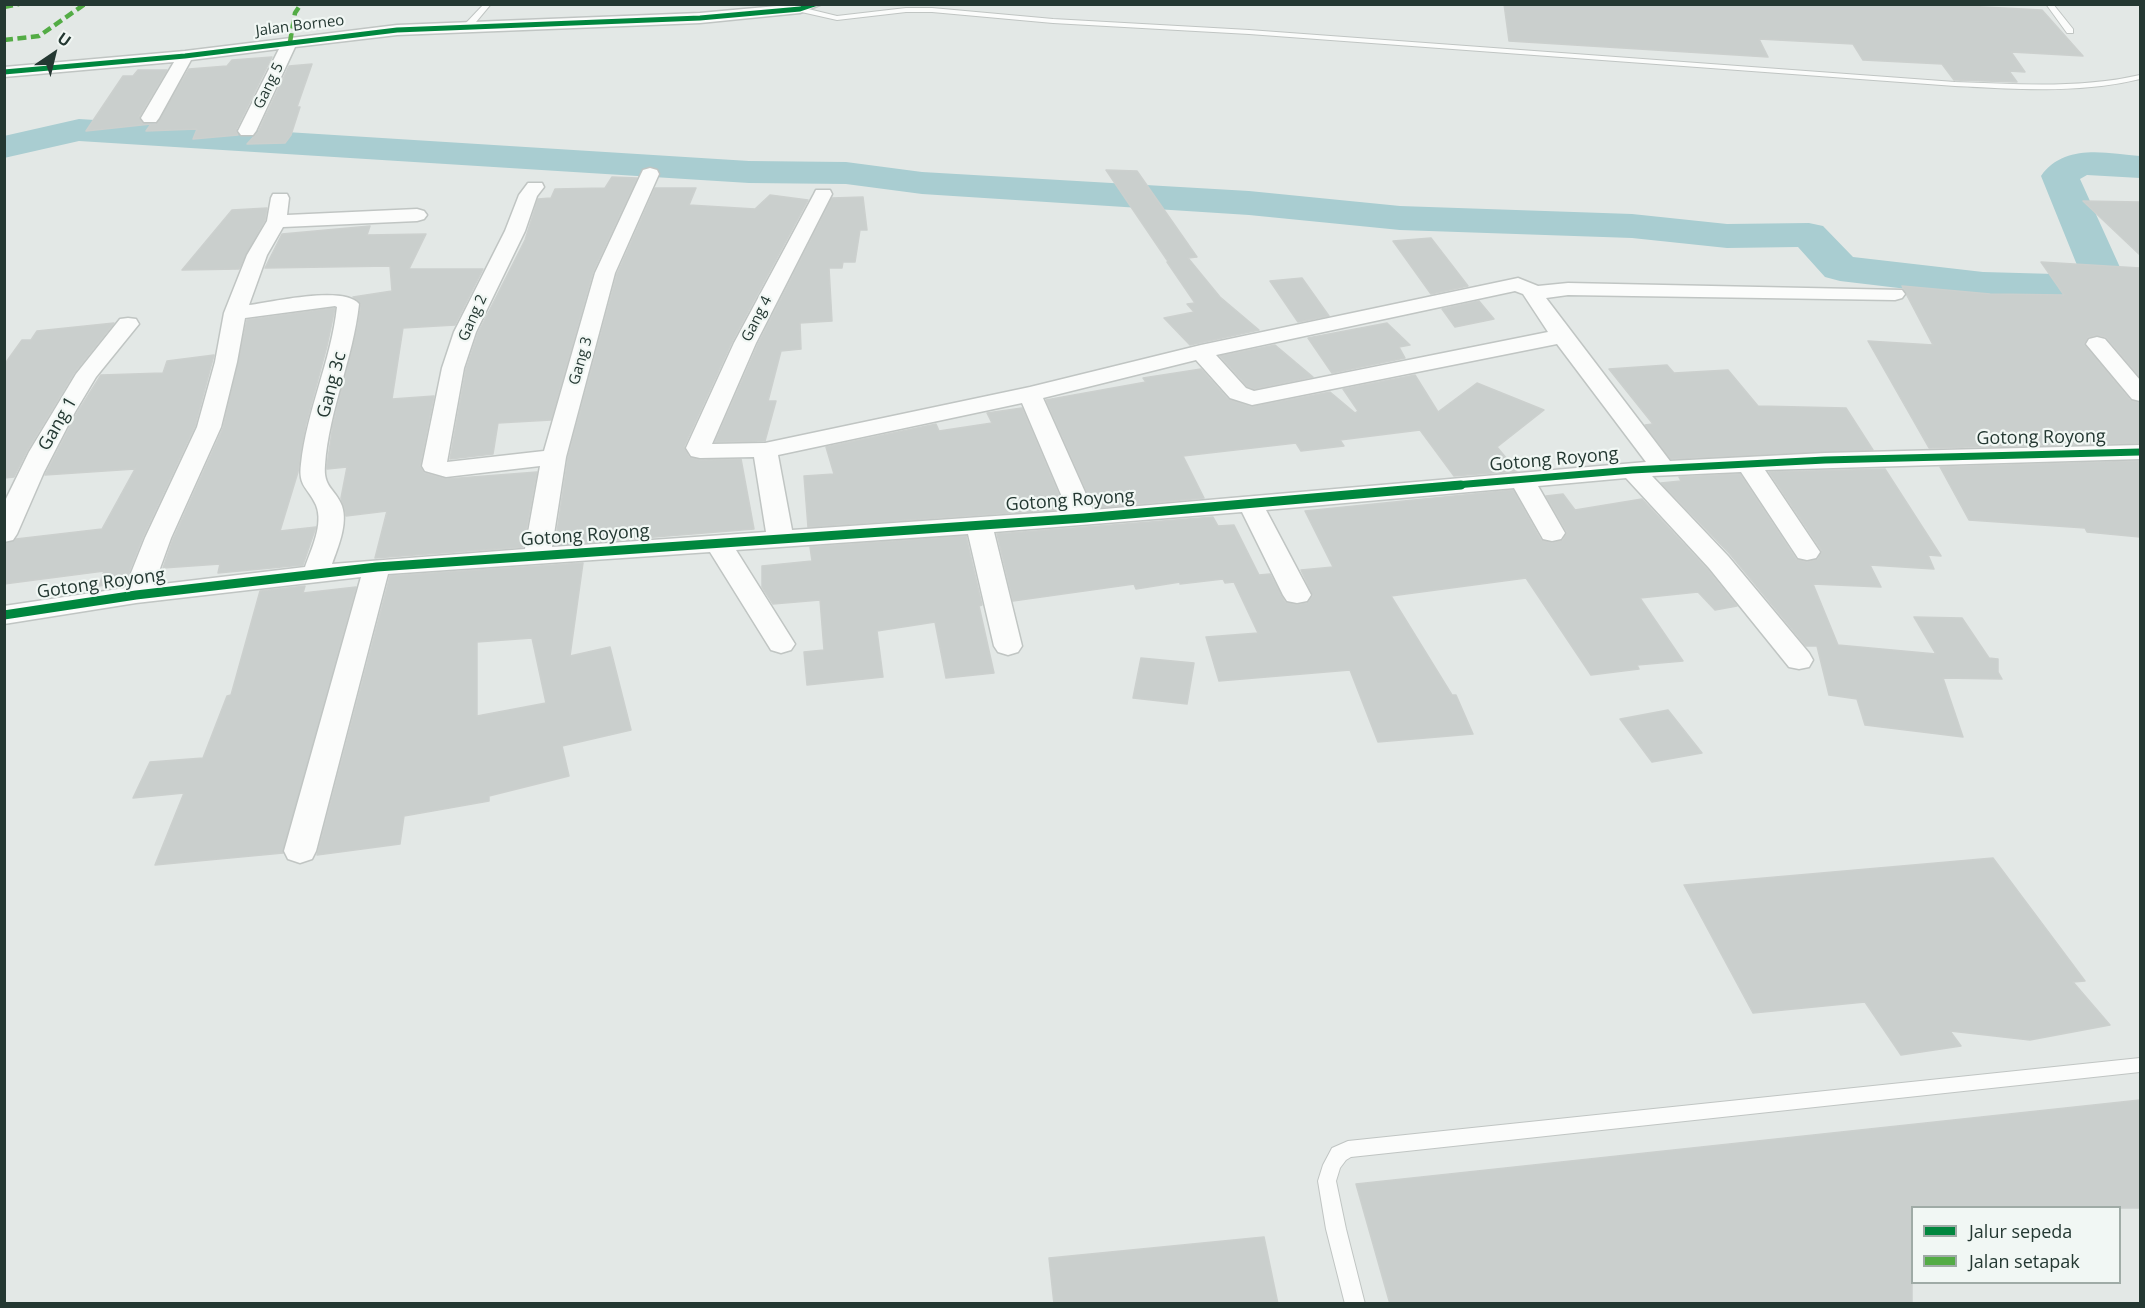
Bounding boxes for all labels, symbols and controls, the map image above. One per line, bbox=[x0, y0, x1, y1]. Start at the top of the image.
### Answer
street label: Jalan Borneo bbox=[255, 12, 345, 40]
north arrow bbox=[24, 24, 84, 84]
text: U bbox=[53, 27, 76, 52]
street label: Gang 5 bbox=[250, 60, 288, 112]
street label: Gang 2 bbox=[455, 292, 491, 344]
street label: Gang 4 bbox=[738, 293, 776, 345]
street label: Gang 3 bbox=[566, 335, 596, 387]
street label: Gang 3c bbox=[313, 350, 351, 420]
street label: Gang 1 bbox=[34, 393, 82, 455]
street label: Gotong Royong bbox=[1976, 426, 2106, 450]
street label: Gotong Royong bbox=[1489, 444, 1619, 476]
street label: Gotong Royong bbox=[1005, 486, 1135, 516]
street label: Gotong Royong bbox=[520, 521, 650, 551]
street label: Gotong Royong bbox=[36, 564, 166, 604]
legend bbox=[1911, 1206, 2121, 1284]
text: Jalur sepeda bbox=[1969, 1219, 2072, 1243]
text: Jalan setapak bbox=[1969, 1249, 2080, 1273]

